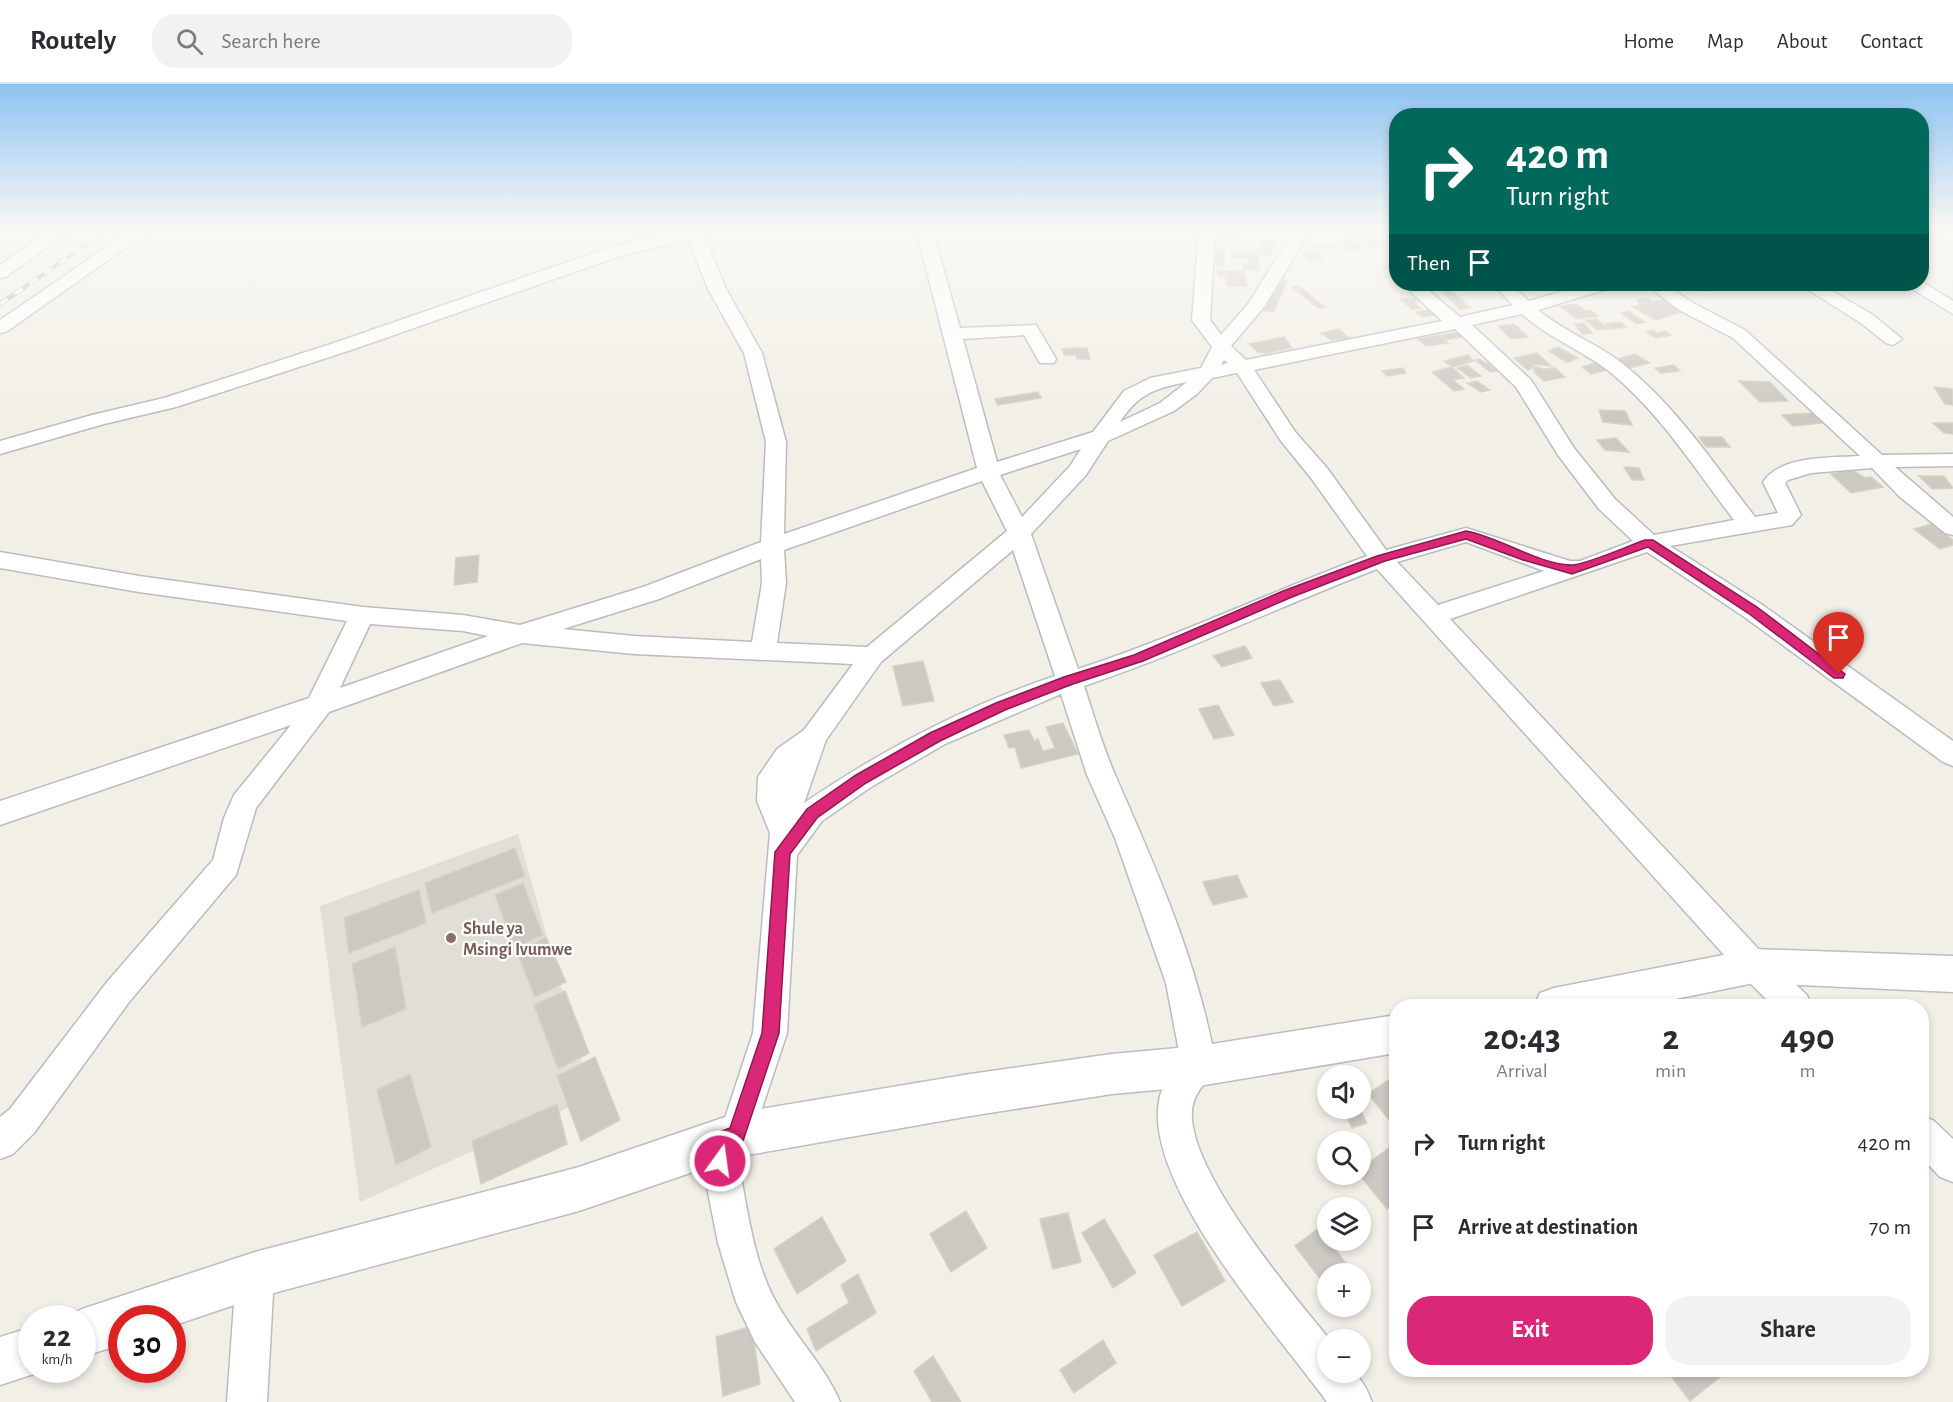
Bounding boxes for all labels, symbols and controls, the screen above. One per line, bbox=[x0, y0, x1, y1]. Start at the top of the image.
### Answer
search box bbox=[152, 14, 572, 68]
icon: search bbox=[173, 25, 206, 58]
text: Routely bbox=[30, 27, 116, 55]
text: Search here bbox=[221, 30, 321, 52]
text: Home bbox=[1623, 31, 1674, 52]
text: Map bbox=[1707, 31, 1744, 52]
text: About bbox=[1777, 31, 1827, 52]
text: Contact bbox=[1860, 31, 1923, 52]
icon: right bbox=[1407, 132, 1485, 210]
text: 420 m bbox=[1506, 134, 1609, 176]
text: Turn right bbox=[1506, 183, 1609, 210]
icon: arrive bbox=[1463, 246, 1496, 279]
text: Then bbox=[1407, 252, 1451, 274]
pin bbox=[1813, 612, 1864, 674]
icon: arrive bbox=[1822, 621, 1855, 654]
place label: Shule ya Msingi Ivumwe bbox=[463, 920, 572, 959]
marker: Shule ya Msingi Ivumwe bbox=[444, 931, 458, 945]
text: 20:43 bbox=[1483, 1020, 1561, 1056]
text: 2 bbox=[1662, 1020, 1679, 1056]
text: 490 bbox=[1780, 1020, 1835, 1056]
text: Arrival bbox=[1496, 1061, 1548, 1081]
text: min bbox=[1655, 1061, 1686, 1081]
text: m bbox=[1800, 1061, 1816, 1081]
map controls bbox=[1317, 1065, 1371, 1383]
button: sound bbox=[1317, 1065, 1371, 1119]
icon: right bbox=[1407, 1127, 1440, 1160]
position arrow bbox=[688, 1129, 752, 1193]
button: search bbox=[1317, 1131, 1371, 1185]
text: Turn right bbox=[1458, 1132, 1545, 1154]
text: 420 m bbox=[1858, 1132, 1911, 1154]
button: layers bbox=[1317, 1197, 1371, 1251]
icon: arrive bbox=[1407, 1211, 1440, 1244]
text: Arrive at destination bbox=[1458, 1216, 1638, 1238]
text: 70 m bbox=[1869, 1216, 1911, 1238]
button: + bbox=[1317, 1263, 1371, 1317]
button: Exit bbox=[1407, 1296, 1653, 1365]
button: Share bbox=[1665, 1296, 1911, 1365]
speed limit sign: 30 bbox=[108, 1305, 186, 1383]
text: 22 bbox=[43, 1322, 71, 1352]
button: − bbox=[1317, 1329, 1371, 1383]
text: km/h bbox=[42, 1352, 72, 1367]

